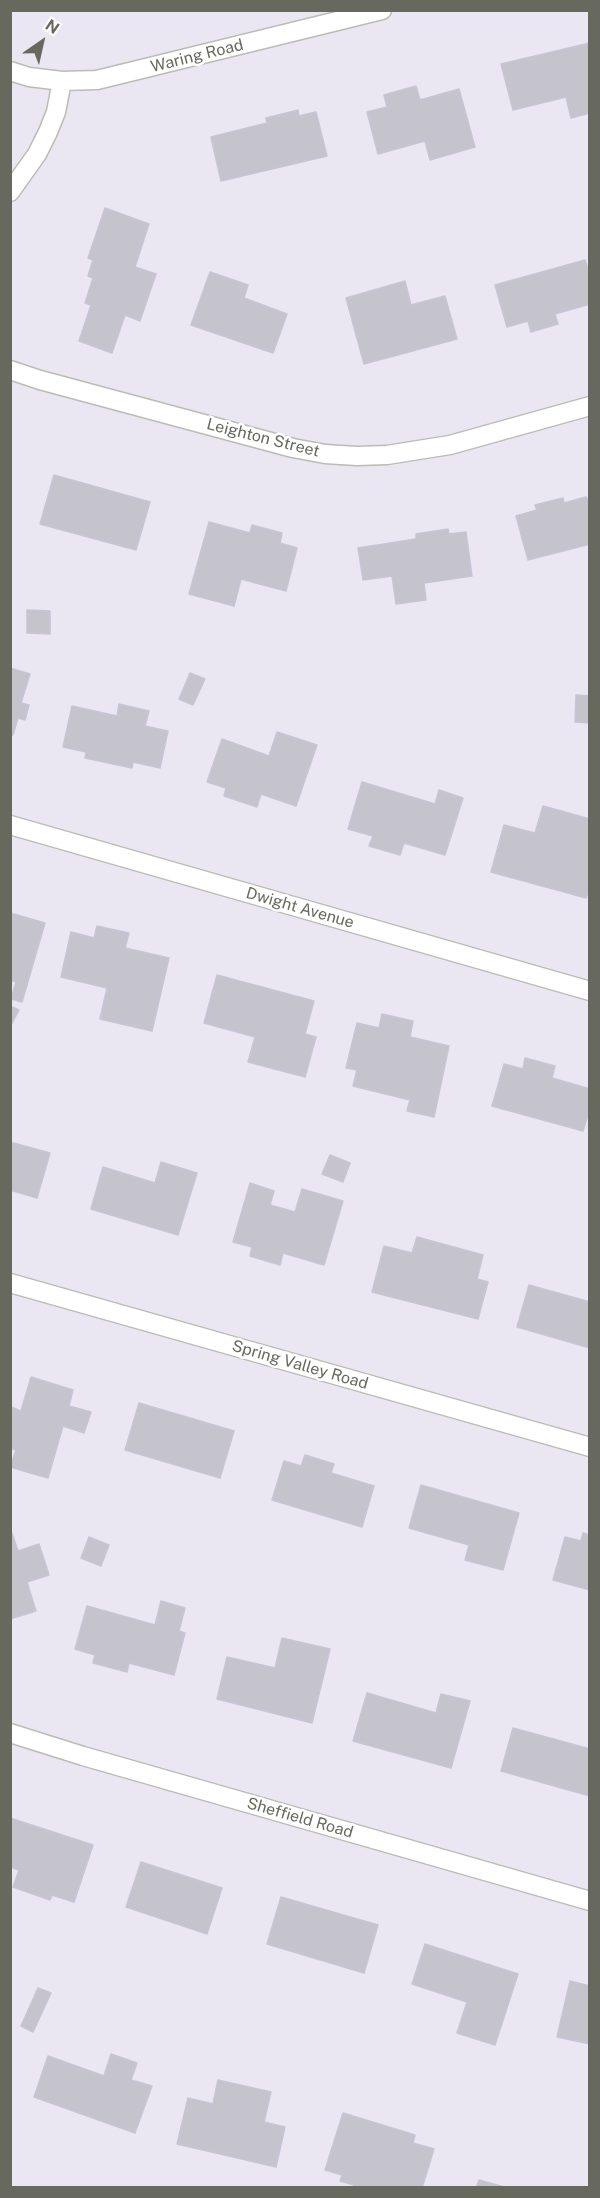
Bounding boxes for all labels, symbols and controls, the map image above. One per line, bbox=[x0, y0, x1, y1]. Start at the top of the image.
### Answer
north arrow bbox=[12, 12, 72, 72]
text: N bbox=[42, 15, 63, 38]
street label: Waring Road bbox=[149, 35, 245, 77]
street label: Leighton Street bbox=[205, 415, 321, 461]
street label: Dwight Avenue bbox=[244, 883, 356, 933]
street label: Spring Valley Road bbox=[230, 1336, 370, 1394]
street label: Sheffield Road bbox=[245, 1794, 355, 1842]

